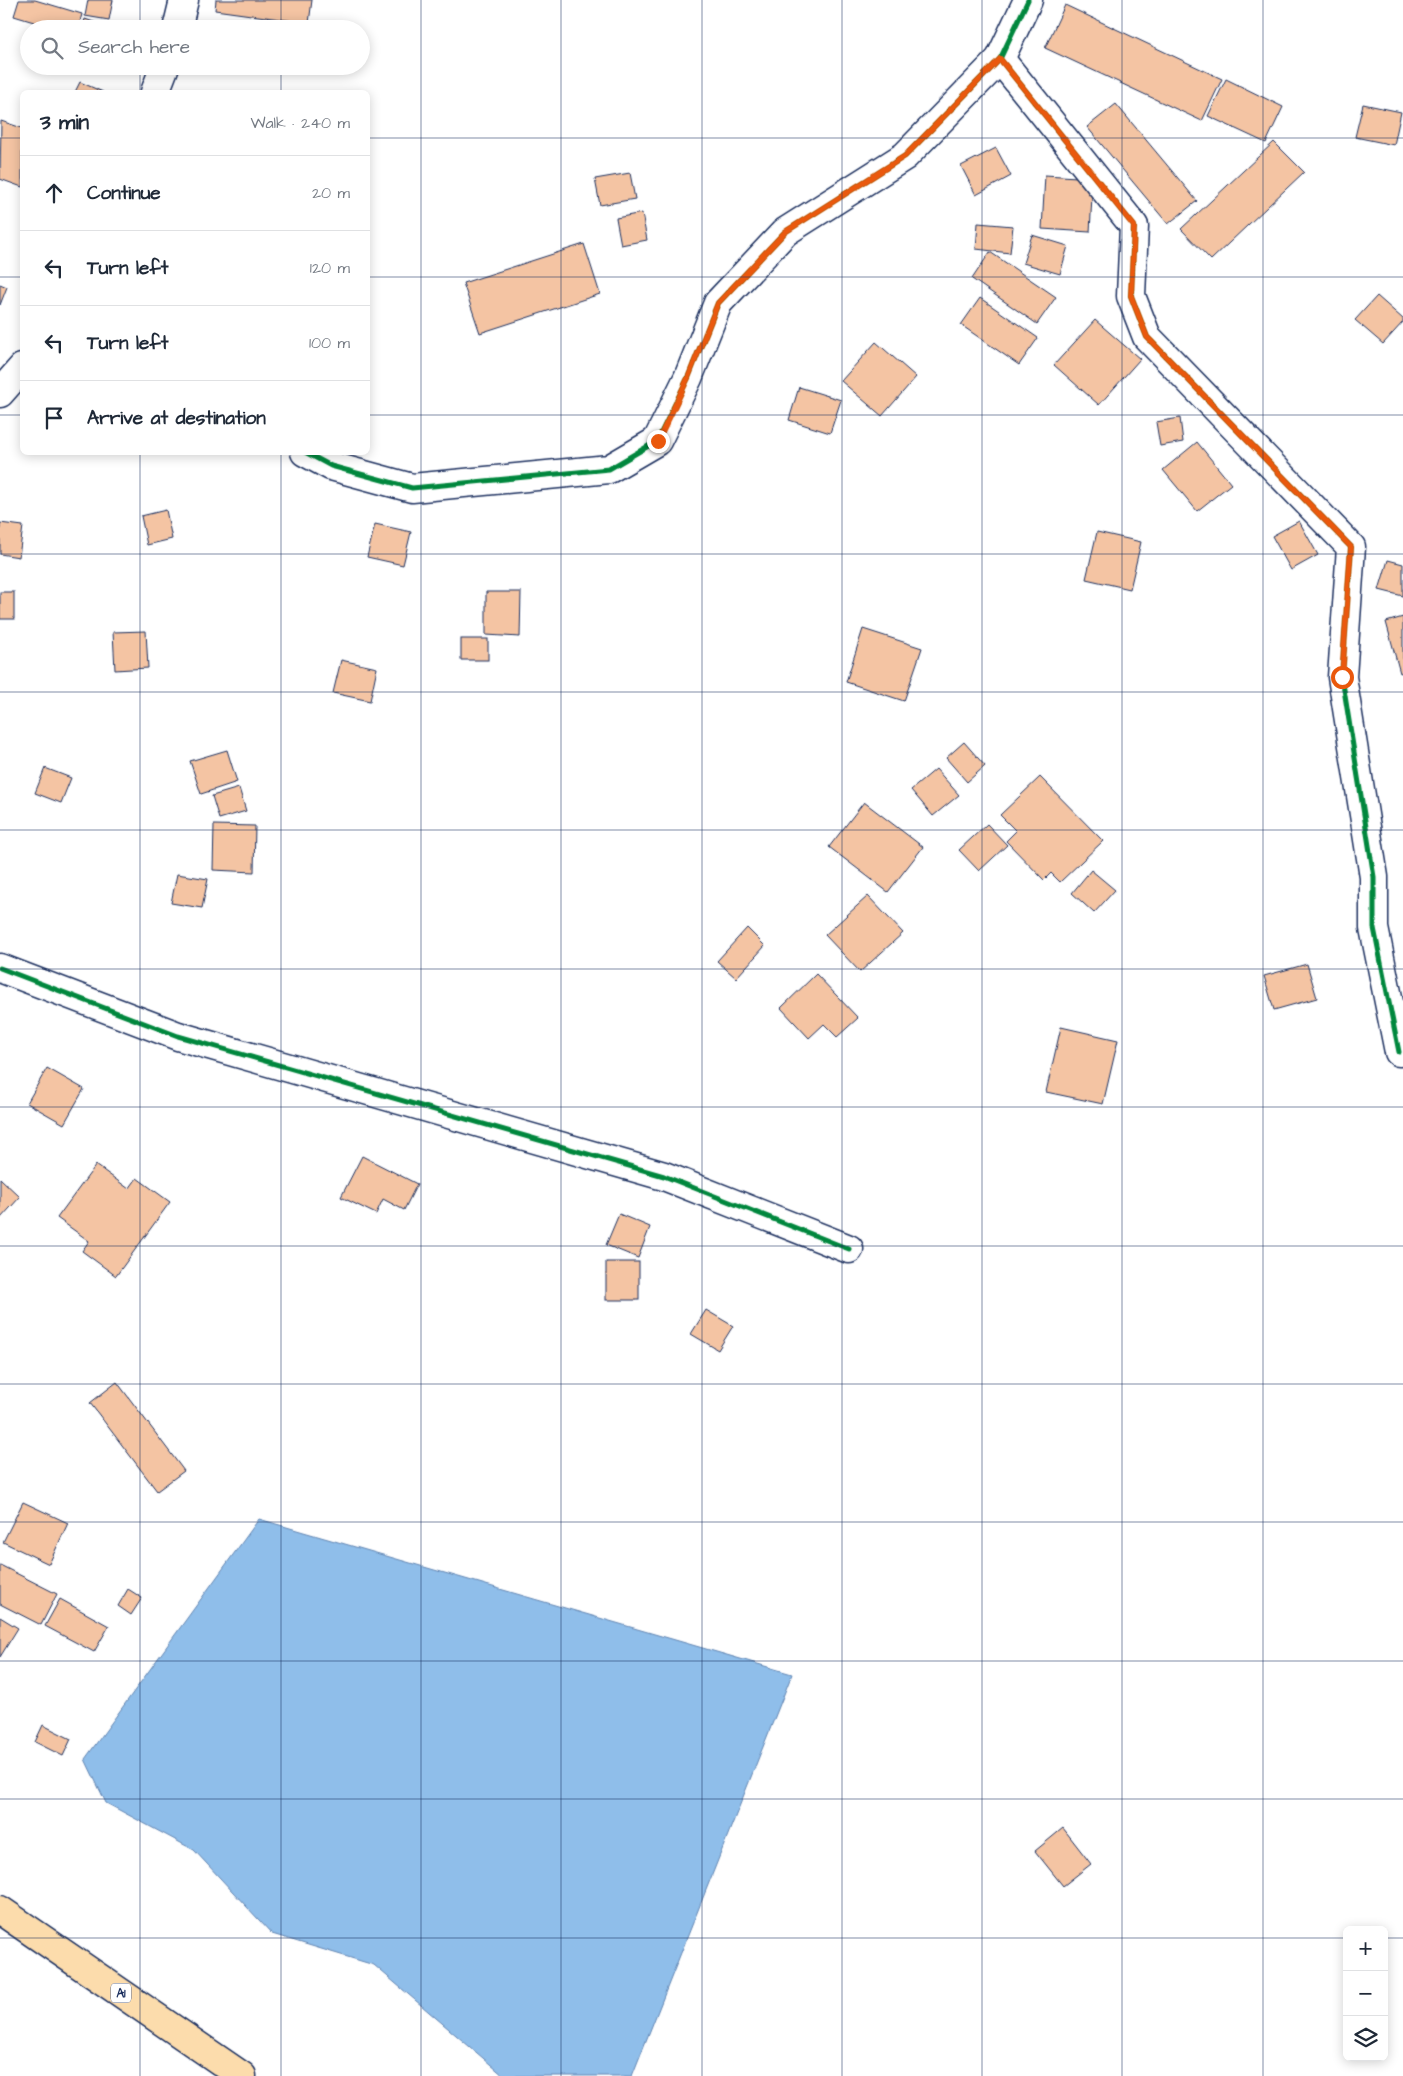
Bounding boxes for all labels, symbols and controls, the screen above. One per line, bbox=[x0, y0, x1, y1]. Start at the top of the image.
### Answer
search box bbox=[20, 20, 370, 75]
icon: search bbox=[38, 34, 66, 62]
text: Search here bbox=[78, 34, 190, 61]
text: 3 min bbox=[40, 108, 89, 137]
text: Walk · 240 m bbox=[250, 112, 350, 134]
icon: ahead bbox=[40, 179, 68, 207]
text: Continue bbox=[87, 180, 161, 207]
text: 20 m bbox=[312, 182, 350, 204]
icon: left bbox=[40, 254, 68, 282]
text: Turn left bbox=[87, 255, 168, 282]
text: 120 m bbox=[310, 257, 350, 279]
icon: left bbox=[40, 329, 68, 357]
text: Turn left bbox=[87, 330, 168, 357]
text: 100 m bbox=[309, 332, 350, 354]
icon: arrive bbox=[40, 404, 68, 432]
text: Arrive at destination bbox=[87, 405, 266, 432]
route end bbox=[647, 430, 670, 453]
route start bbox=[1331, 666, 1354, 689]
map controls bbox=[1343, 1926, 1388, 2061]
button: + bbox=[1343, 1926, 1388, 1971]
button: − bbox=[1343, 1971, 1388, 2016]
road number: A1 bbox=[111, 1984, 131, 2002]
button: layers bbox=[1343, 2016, 1388, 2061]

